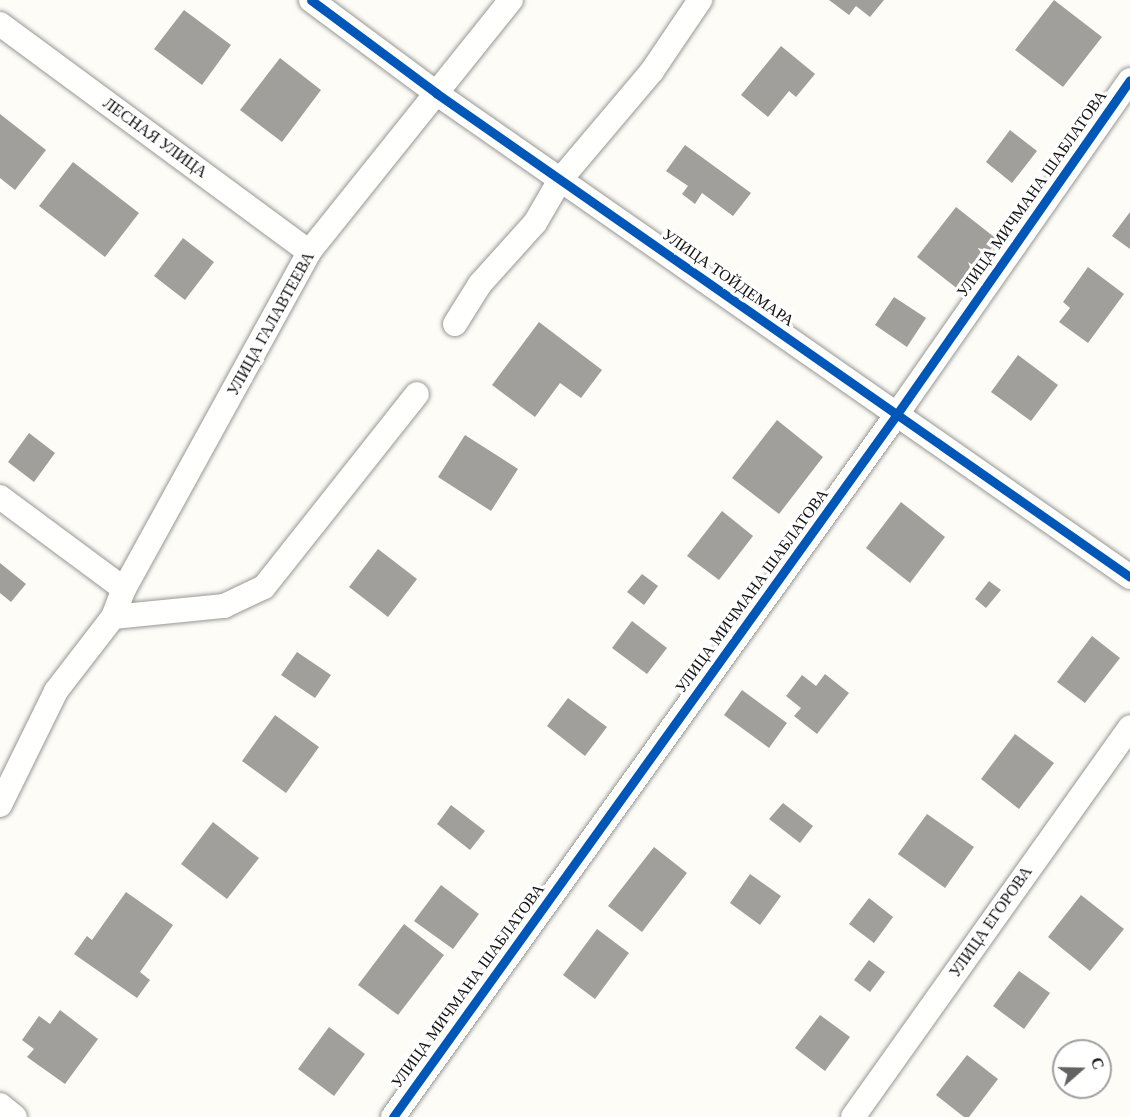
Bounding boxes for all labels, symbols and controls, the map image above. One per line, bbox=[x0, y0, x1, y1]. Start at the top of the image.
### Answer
street label: УЛИЦА МИЧМАНА ШАБЛАТОВА bbox=[953, 87, 1111, 301]
street label: ЛЕСНАЯ УЛИЦА bbox=[99, 94, 211, 182]
street label: УЛИЦА ТОЙДЕМАРА bbox=[658, 225, 798, 331]
street label: УЛИЦА ГАЛАВТЕЕВА bbox=[223, 249, 319, 399]
street label: УЛИЦА МИЧМАНА ШАБЛАТОВА bbox=[671, 485, 833, 697]
street label: УЛИЦА ЕГОРОВА bbox=[946, 863, 1036, 981]
street label: УЛИЦА МИЧМАНА ШАБЛАТОВА bbox=[387, 880, 549, 1092]
north arrow bbox=[1052, 1039, 1112, 1099]
text: С bbox=[1088, 1055, 1107, 1072]

